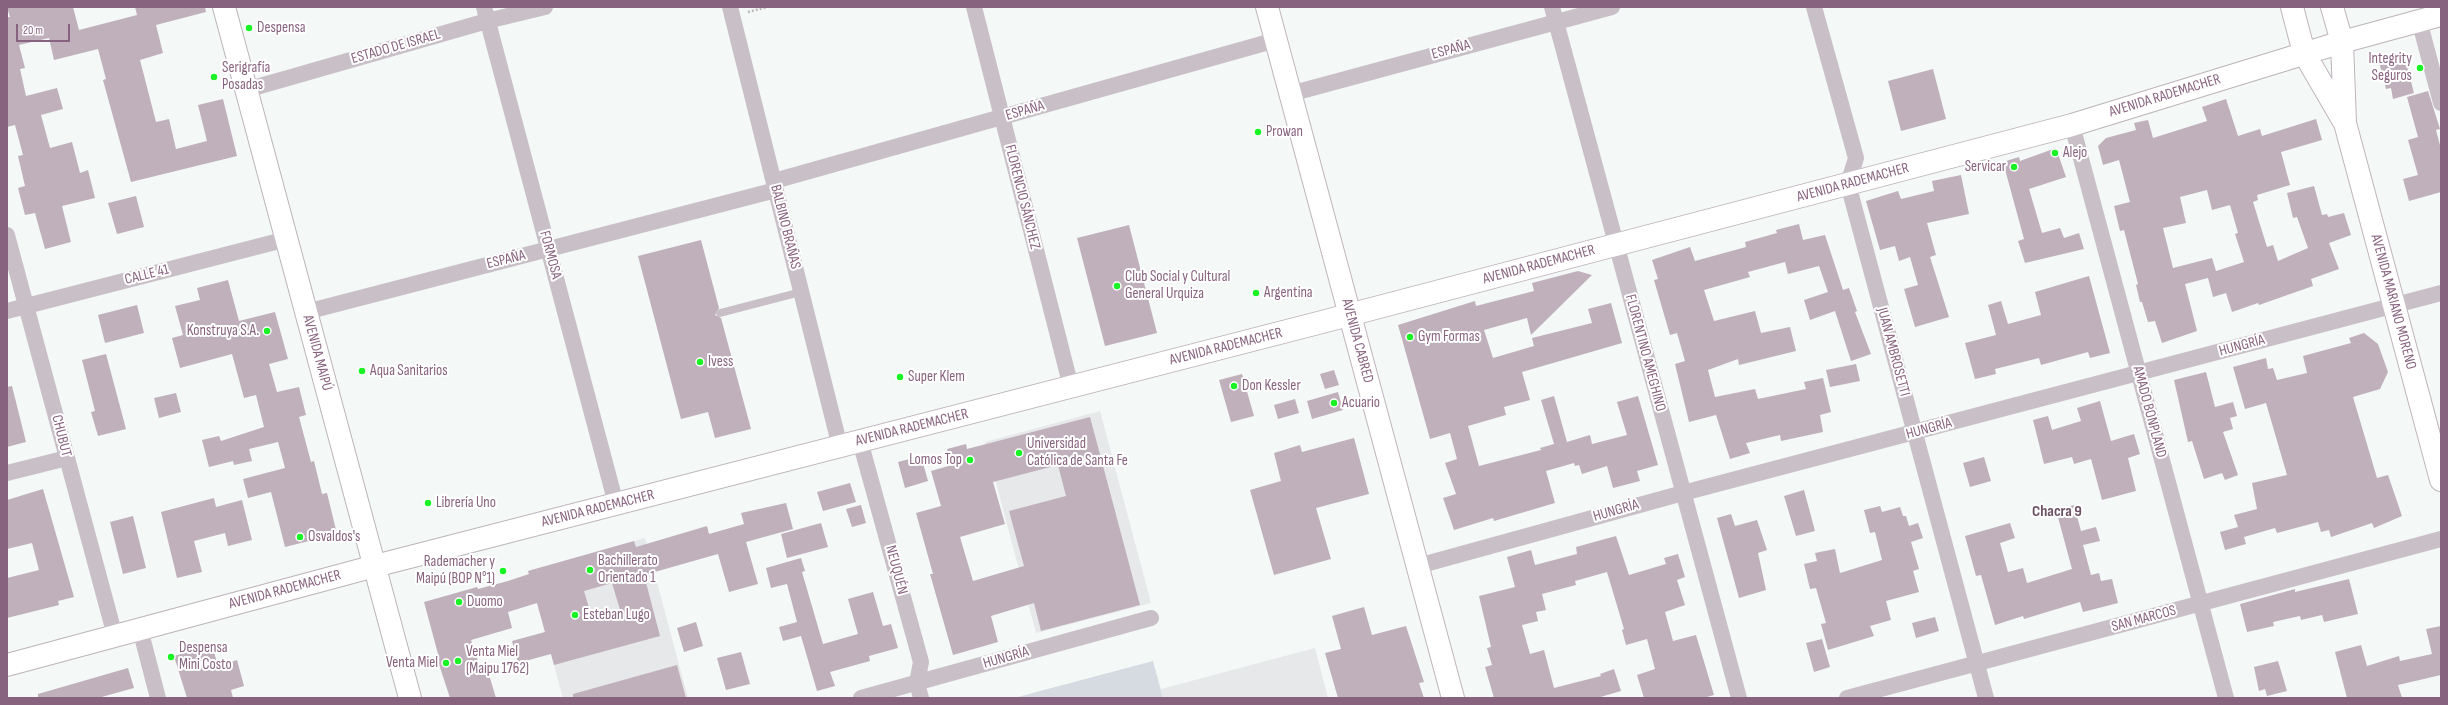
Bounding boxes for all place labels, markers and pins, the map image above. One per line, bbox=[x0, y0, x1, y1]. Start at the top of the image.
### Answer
place label: Despensa bbox=[257, 19, 306, 37]
marker: Despensa bbox=[244, 23, 254, 33]
place label: Integrity Seguros bbox=[2368, 50, 2412, 85]
place label: Serigrafía Posadas bbox=[222, 59, 270, 94]
marker: Integrity Seguros bbox=[2415, 63, 2425, 73]
marker: Serigrafía Posadas bbox=[209, 72, 219, 82]
place label: Prowan bbox=[1266, 123, 1303, 141]
marker: Prowan bbox=[1253, 127, 1263, 137]
place label: Alejo bbox=[2063, 144, 2087, 162]
marker: Alejo bbox=[2050, 148, 2060, 158]
place label: Servicar bbox=[1965, 158, 2006, 176]
marker: Servicar bbox=[2009, 162, 2019, 172]
place label: Club Social y Cultural General Urquiza bbox=[1125, 268, 1230, 303]
marker: Club Social y Cultural General Urquiza bbox=[1112, 281, 1122, 291]
place label: Argentina bbox=[1264, 284, 1313, 302]
marker: Argentina bbox=[1251, 288, 1261, 298]
place label: Konstruya S.A. bbox=[187, 322, 259, 340]
marker: Konstruya S.A. bbox=[262, 326, 272, 336]
place label: Gym Formas bbox=[1418, 328, 1480, 346]
marker: Gym Formas bbox=[1405, 332, 1415, 342]
place label: Ivess bbox=[708, 353, 733, 371]
marker: Ivess bbox=[695, 357, 705, 367]
place label: Aqua Sanitarios bbox=[370, 362, 448, 380]
marker: Aqua Sanitarios bbox=[357, 366, 367, 376]
place label: Super Klem bbox=[908, 368, 965, 386]
marker: Super Klem bbox=[895, 372, 905, 382]
place label: Don Kessler bbox=[1242, 377, 1301, 395]
marker: Don Kessler bbox=[1229, 381, 1239, 391]
place label: Acuario bbox=[1342, 394, 1380, 412]
marker: Acuario bbox=[1329, 398, 1339, 408]
place label: Universidad Católica de Santa Fe bbox=[1027, 435, 1128, 470]
marker: Universidad Católica de Santa Fe bbox=[1014, 448, 1024, 458]
place label: Lomos Top bbox=[909, 451, 962, 469]
marker: Lomos Top bbox=[965, 455, 975, 465]
place label: Librería Uno bbox=[436, 494, 496, 512]
marker: Librería Uno bbox=[423, 498, 433, 508]
place label: Osvaldos's bbox=[308, 528, 360, 546]
marker: Osvaldos's bbox=[295, 532, 305, 542]
place label: Bachillerato Orientado 1 bbox=[598, 552, 658, 587]
place label: Rademacher y Maipú (BOP N°1) bbox=[416, 553, 495, 588]
marker: Bachillerato Orientado 1 bbox=[585, 565, 595, 575]
marker: Rademacher y Maipú (BOP N°1) bbox=[498, 566, 508, 576]
place label: Duomo bbox=[467, 593, 503, 611]
marker: Duomo bbox=[454, 597, 464, 607]
place label: Esteban Lugo bbox=[583, 606, 650, 624]
marker: Esteban Lugo bbox=[570, 610, 580, 620]
place label: Despensa Mini Costo bbox=[179, 639, 232, 674]
place label: Venta Miel (Maipu 1762) bbox=[466, 643, 529, 678]
marker: Despensa Mini Costo bbox=[166, 652, 176, 662]
place label: Venta Miel bbox=[386, 654, 438, 672]
marker: Venta Miel (Maipu 1762) bbox=[453, 656, 463, 666]
marker: Venta Miel bbox=[441, 658, 451, 668]

